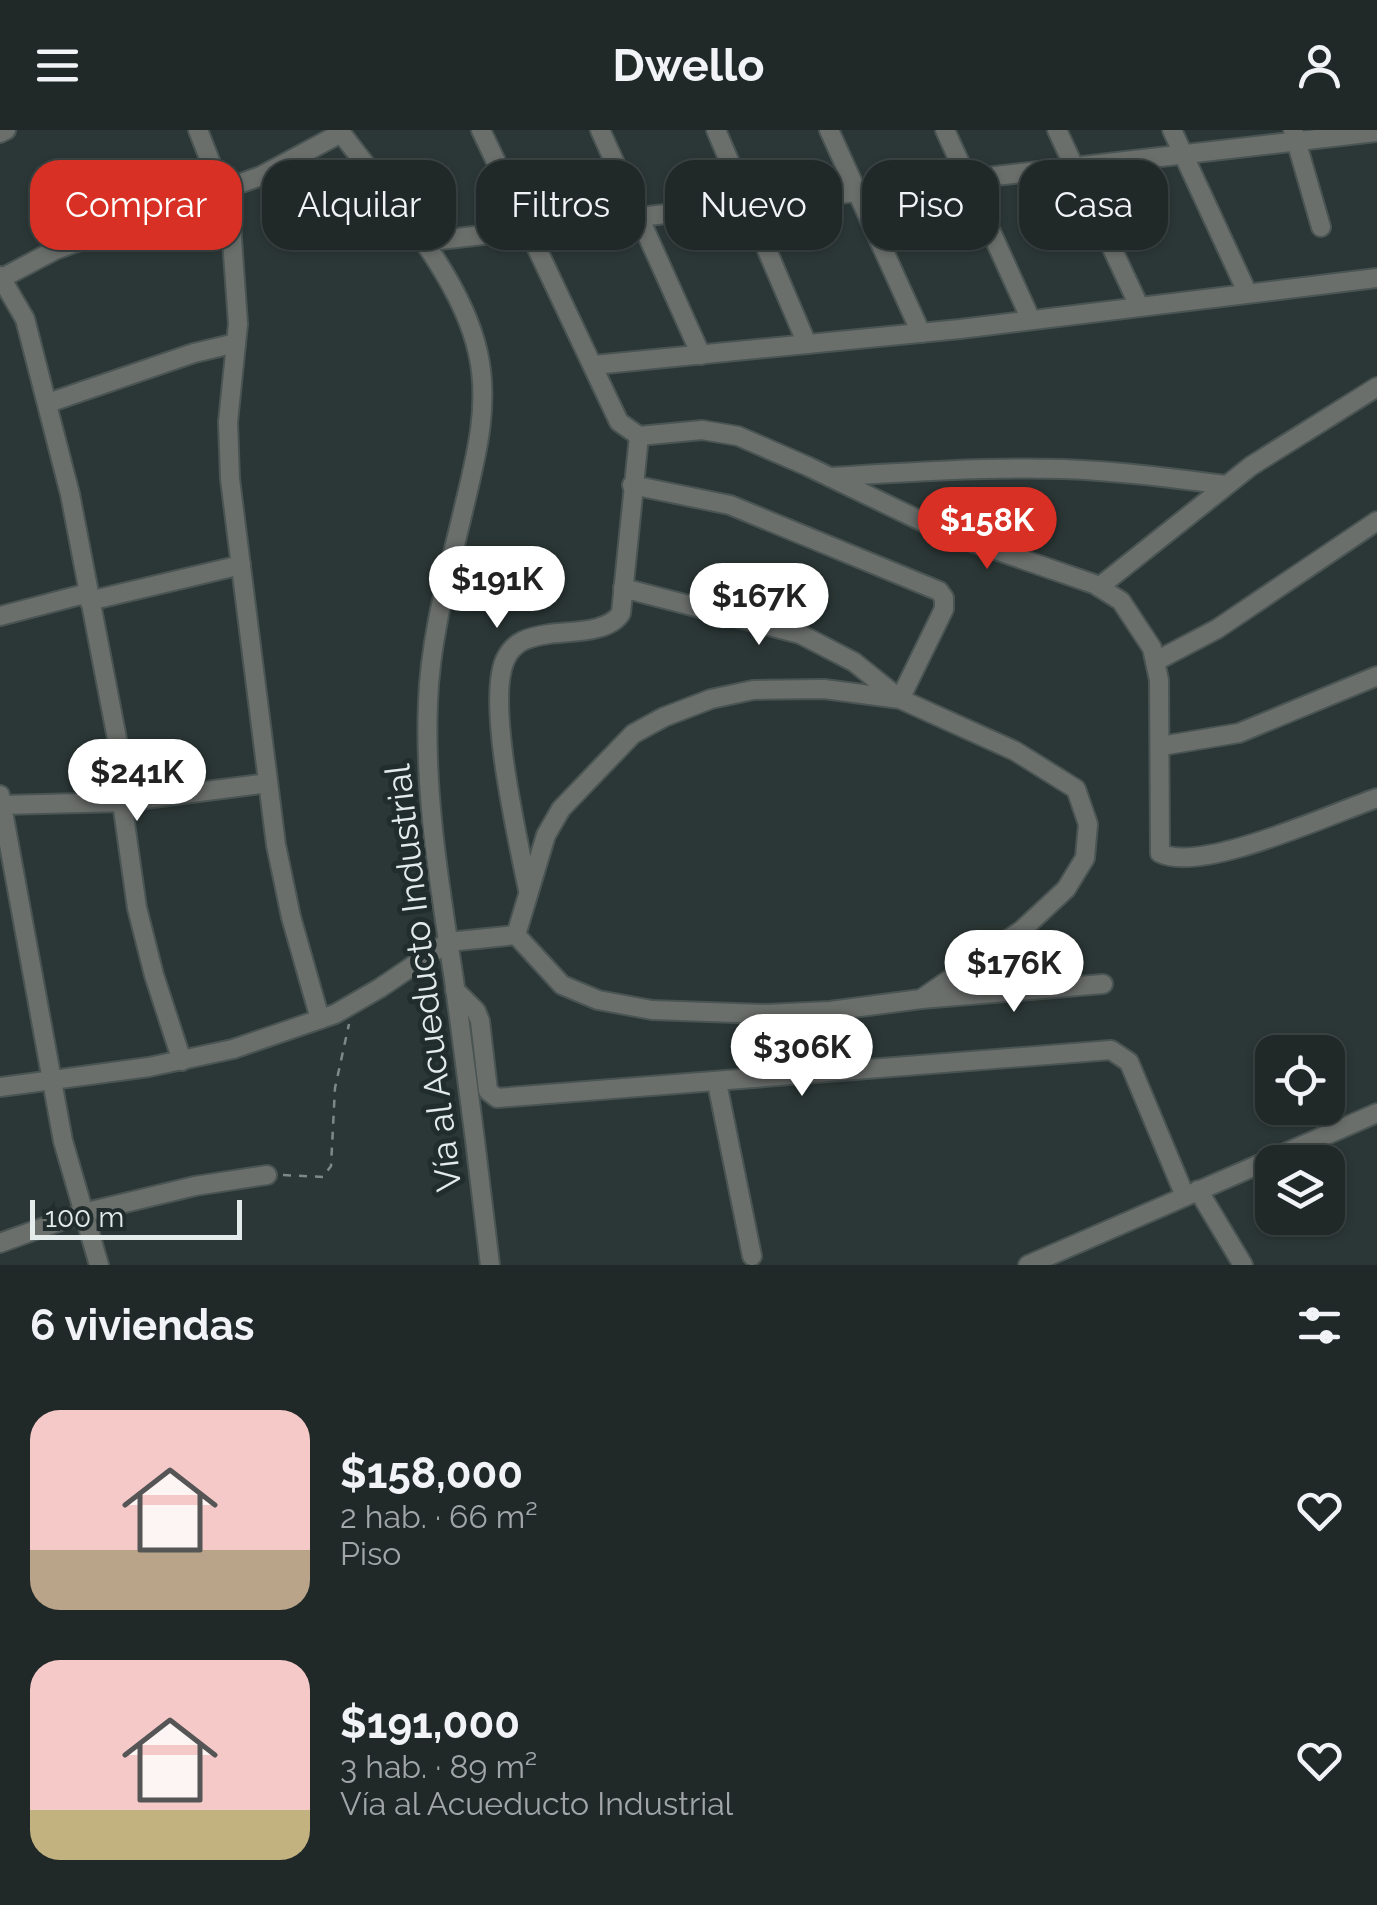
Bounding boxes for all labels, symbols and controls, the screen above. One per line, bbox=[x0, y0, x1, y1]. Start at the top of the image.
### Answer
icon: menu bbox=[30, 38, 85, 93]
icon: person bbox=[1292, 38, 1347, 93]
text: Dwello bbox=[613, 39, 764, 92]
chip: Comprar bbox=[30, 160, 242, 250]
chip: Alquilar bbox=[262, 160, 456, 250]
chip: Filtros bbox=[476, 160, 645, 250]
chip: Nuevo bbox=[665, 160, 842, 250]
chip: Piso bbox=[862, 160, 999, 250]
chip: Casa bbox=[1019, 160, 1168, 250]
pin: $158K bbox=[917, 487, 1057, 572]
text: $158K bbox=[940, 501, 1034, 538]
pin: $191K bbox=[427, 546, 567, 631]
text: $191K bbox=[451, 560, 543, 597]
pin: $167K bbox=[689, 563, 829, 648]
text: $167K bbox=[712, 577, 806, 614]
pin: $241K bbox=[67, 739, 207, 824]
text: $241K bbox=[90, 753, 184, 790]
street label: Vía al Acueducto Industrial bbox=[376, 762, 470, 1194]
pin: $176K bbox=[944, 930, 1084, 1015]
text: $176K bbox=[967, 944, 1061, 981]
pin: $306K bbox=[732, 1014, 872, 1099]
text: $306K bbox=[753, 1028, 851, 1065]
map controls bbox=[1255, 1035, 1345, 1235]
button: locate bbox=[1255, 1035, 1345, 1125]
button: layers bbox=[1255, 1145, 1345, 1235]
scale bar bbox=[30, 1195, 242, 1240]
text: 100 m bbox=[45, 1201, 124, 1234]
icon: filters bbox=[1292, 1298, 1347, 1353]
text: 6 viviendas bbox=[30, 1301, 255, 1350]
text: $158,000 bbox=[340, 1449, 523, 1498]
icon: home bbox=[110, 1450, 230, 1570]
icon: heart bbox=[1292, 1483, 1347, 1538]
text: 2 hab. · 66 m² bbox=[340, 1498, 538, 1535]
text: Piso bbox=[340, 1535, 401, 1572]
text: $191,000 bbox=[340, 1699, 520, 1748]
icon: home bbox=[110, 1700, 230, 1820]
icon: heart bbox=[1292, 1733, 1347, 1788]
text: 3 hab. · 89 m² bbox=[340, 1748, 537, 1785]
text: Vía al Acueducto Industrial bbox=[340, 1785, 733, 1822]

